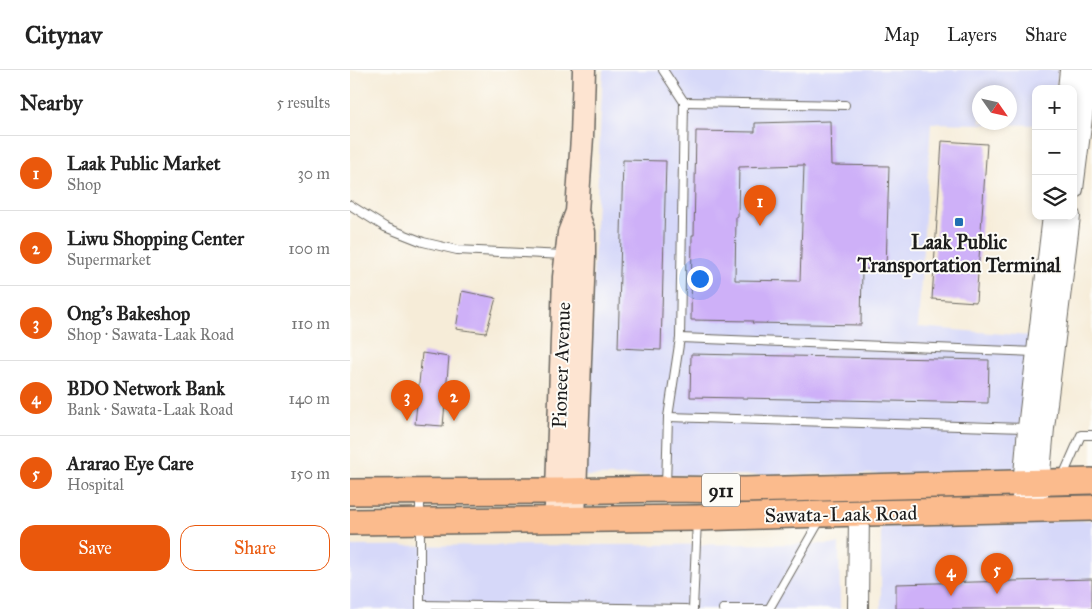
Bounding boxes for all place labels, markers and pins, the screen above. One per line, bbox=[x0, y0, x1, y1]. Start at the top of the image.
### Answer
pin: 1 bbox=[744, 185, 776, 226]
marker: Laak Public Transportation Terminal bbox=[953, 216, 965, 228]
place label: Laak Public Transportation Terminal bbox=[856, 230, 1061, 278]
pin: 3 bbox=[391, 380, 423, 421]
pin: 2 bbox=[438, 380, 470, 421]
pin: 5 bbox=[981, 553, 1013, 594]
pin: 4 bbox=[935, 555, 967, 596]

